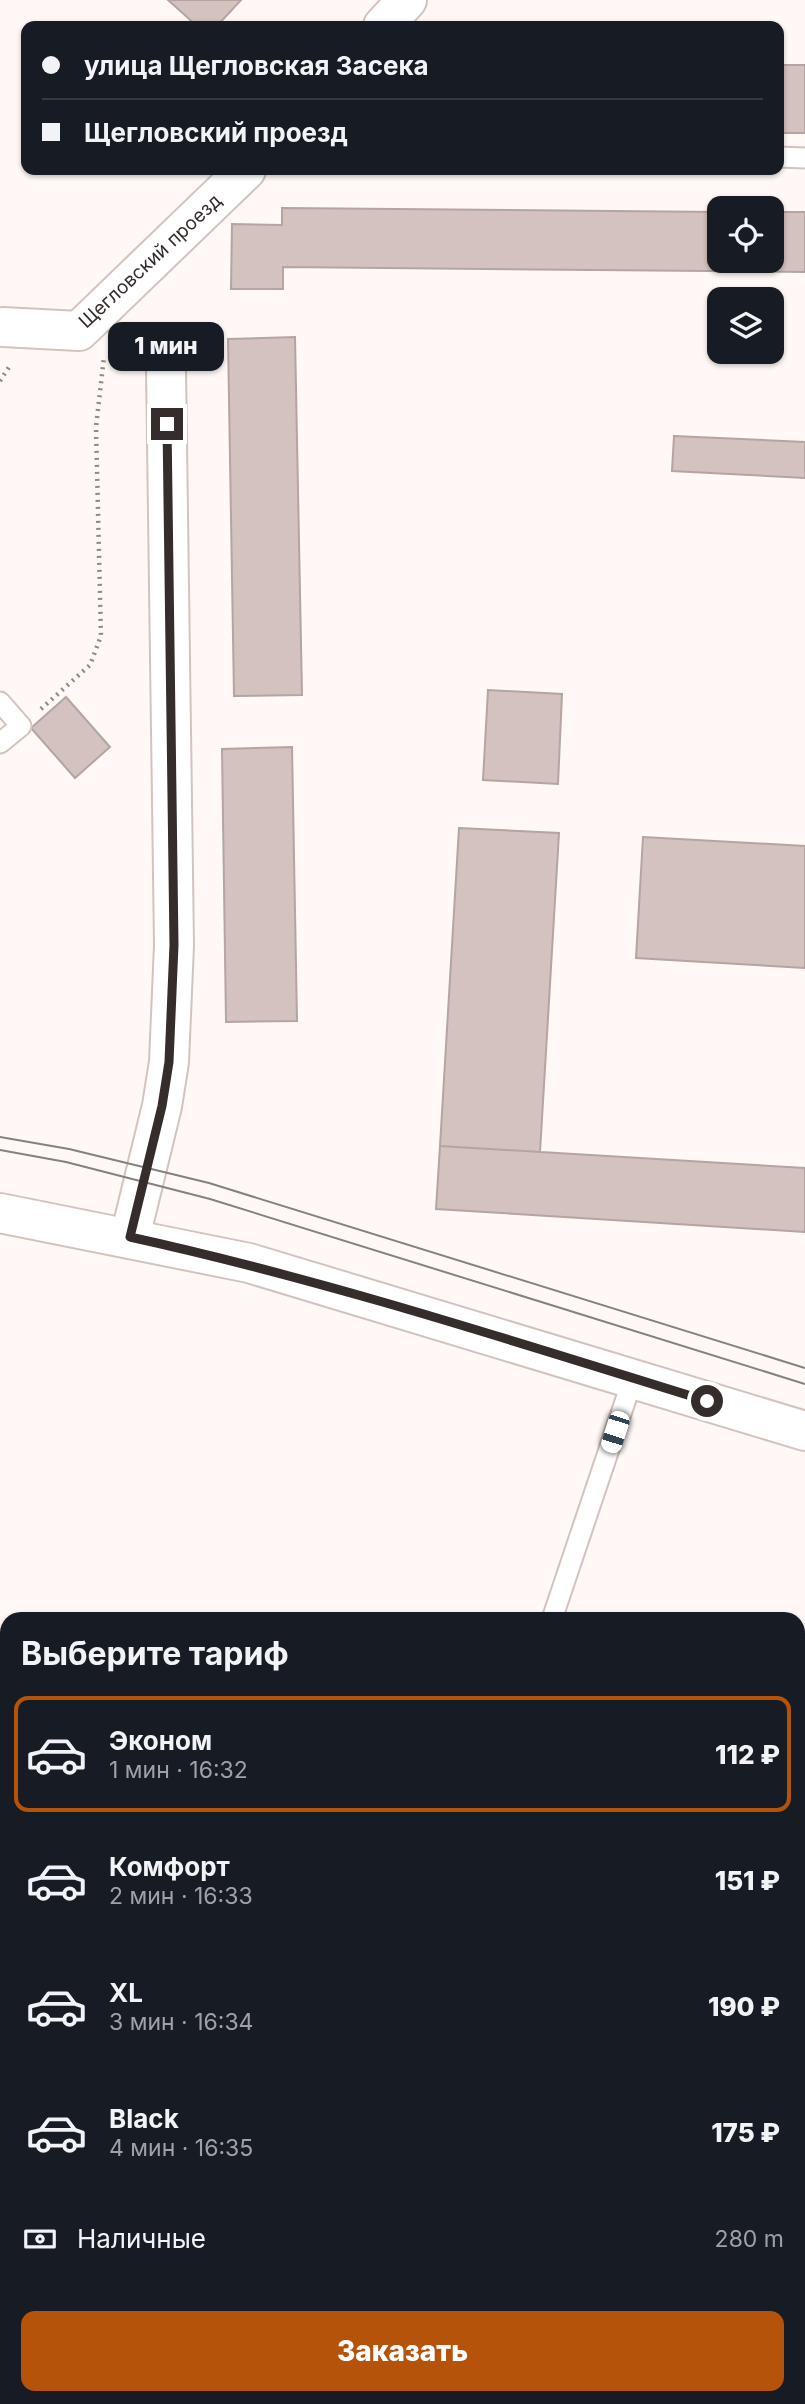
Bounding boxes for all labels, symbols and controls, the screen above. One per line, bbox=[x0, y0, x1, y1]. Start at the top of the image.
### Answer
text: улица Щегловская Засека bbox=[84, 50, 429, 81]
text: Щегловский проезд bbox=[84, 117, 348, 148]
street label: Щегловский проезд bbox=[74, 189, 226, 333]
map controls bbox=[707, 196, 784, 364]
button: locate bbox=[707, 196, 784, 273]
button: layers bbox=[707, 287, 784, 364]
callout: 1 мин bbox=[109, 322, 225, 372]
text: 1 мин bbox=[134, 332, 198, 360]
route end bbox=[151, 408, 183, 440]
route start bbox=[691, 1385, 723, 1417]
car bbox=[599, 1409, 632, 1455]
text: Выберите тариф bbox=[21, 1634, 289, 1673]
icon: car bbox=[25, 1723, 88, 1786]
text: Эконом bbox=[109, 1725, 212, 1756]
text: 112 ₽ bbox=[715, 1739, 780, 1770]
text: 1 мин · 16:32 bbox=[109, 1756, 248, 1784]
icon: car bbox=[25, 1849, 88, 1912]
text: Комфорт bbox=[109, 1851, 230, 1882]
text: 151 ₽ bbox=[715, 1865, 780, 1896]
text: 2 мин · 16:33 bbox=[109, 1882, 253, 1910]
icon: car bbox=[25, 1975, 88, 2038]
text: XL bbox=[109, 1977, 143, 2008]
text: 190 ₽ bbox=[708, 1991, 780, 2022]
text: 3 мин · 16:34 bbox=[109, 2008, 253, 2036]
icon: car bbox=[25, 2101, 88, 2164]
text: Black bbox=[109, 2103, 179, 2134]
text: 175 ₽ bbox=[711, 2117, 780, 2148]
text: 4 мин · 16:35 bbox=[109, 2134, 253, 2162]
icon: cash bbox=[21, 2220, 59, 2258]
text: Наличные bbox=[77, 2223, 206, 2254]
text: 280 m bbox=[715, 2225, 784, 2253]
button: Заказать bbox=[21, 2311, 784, 2391]

